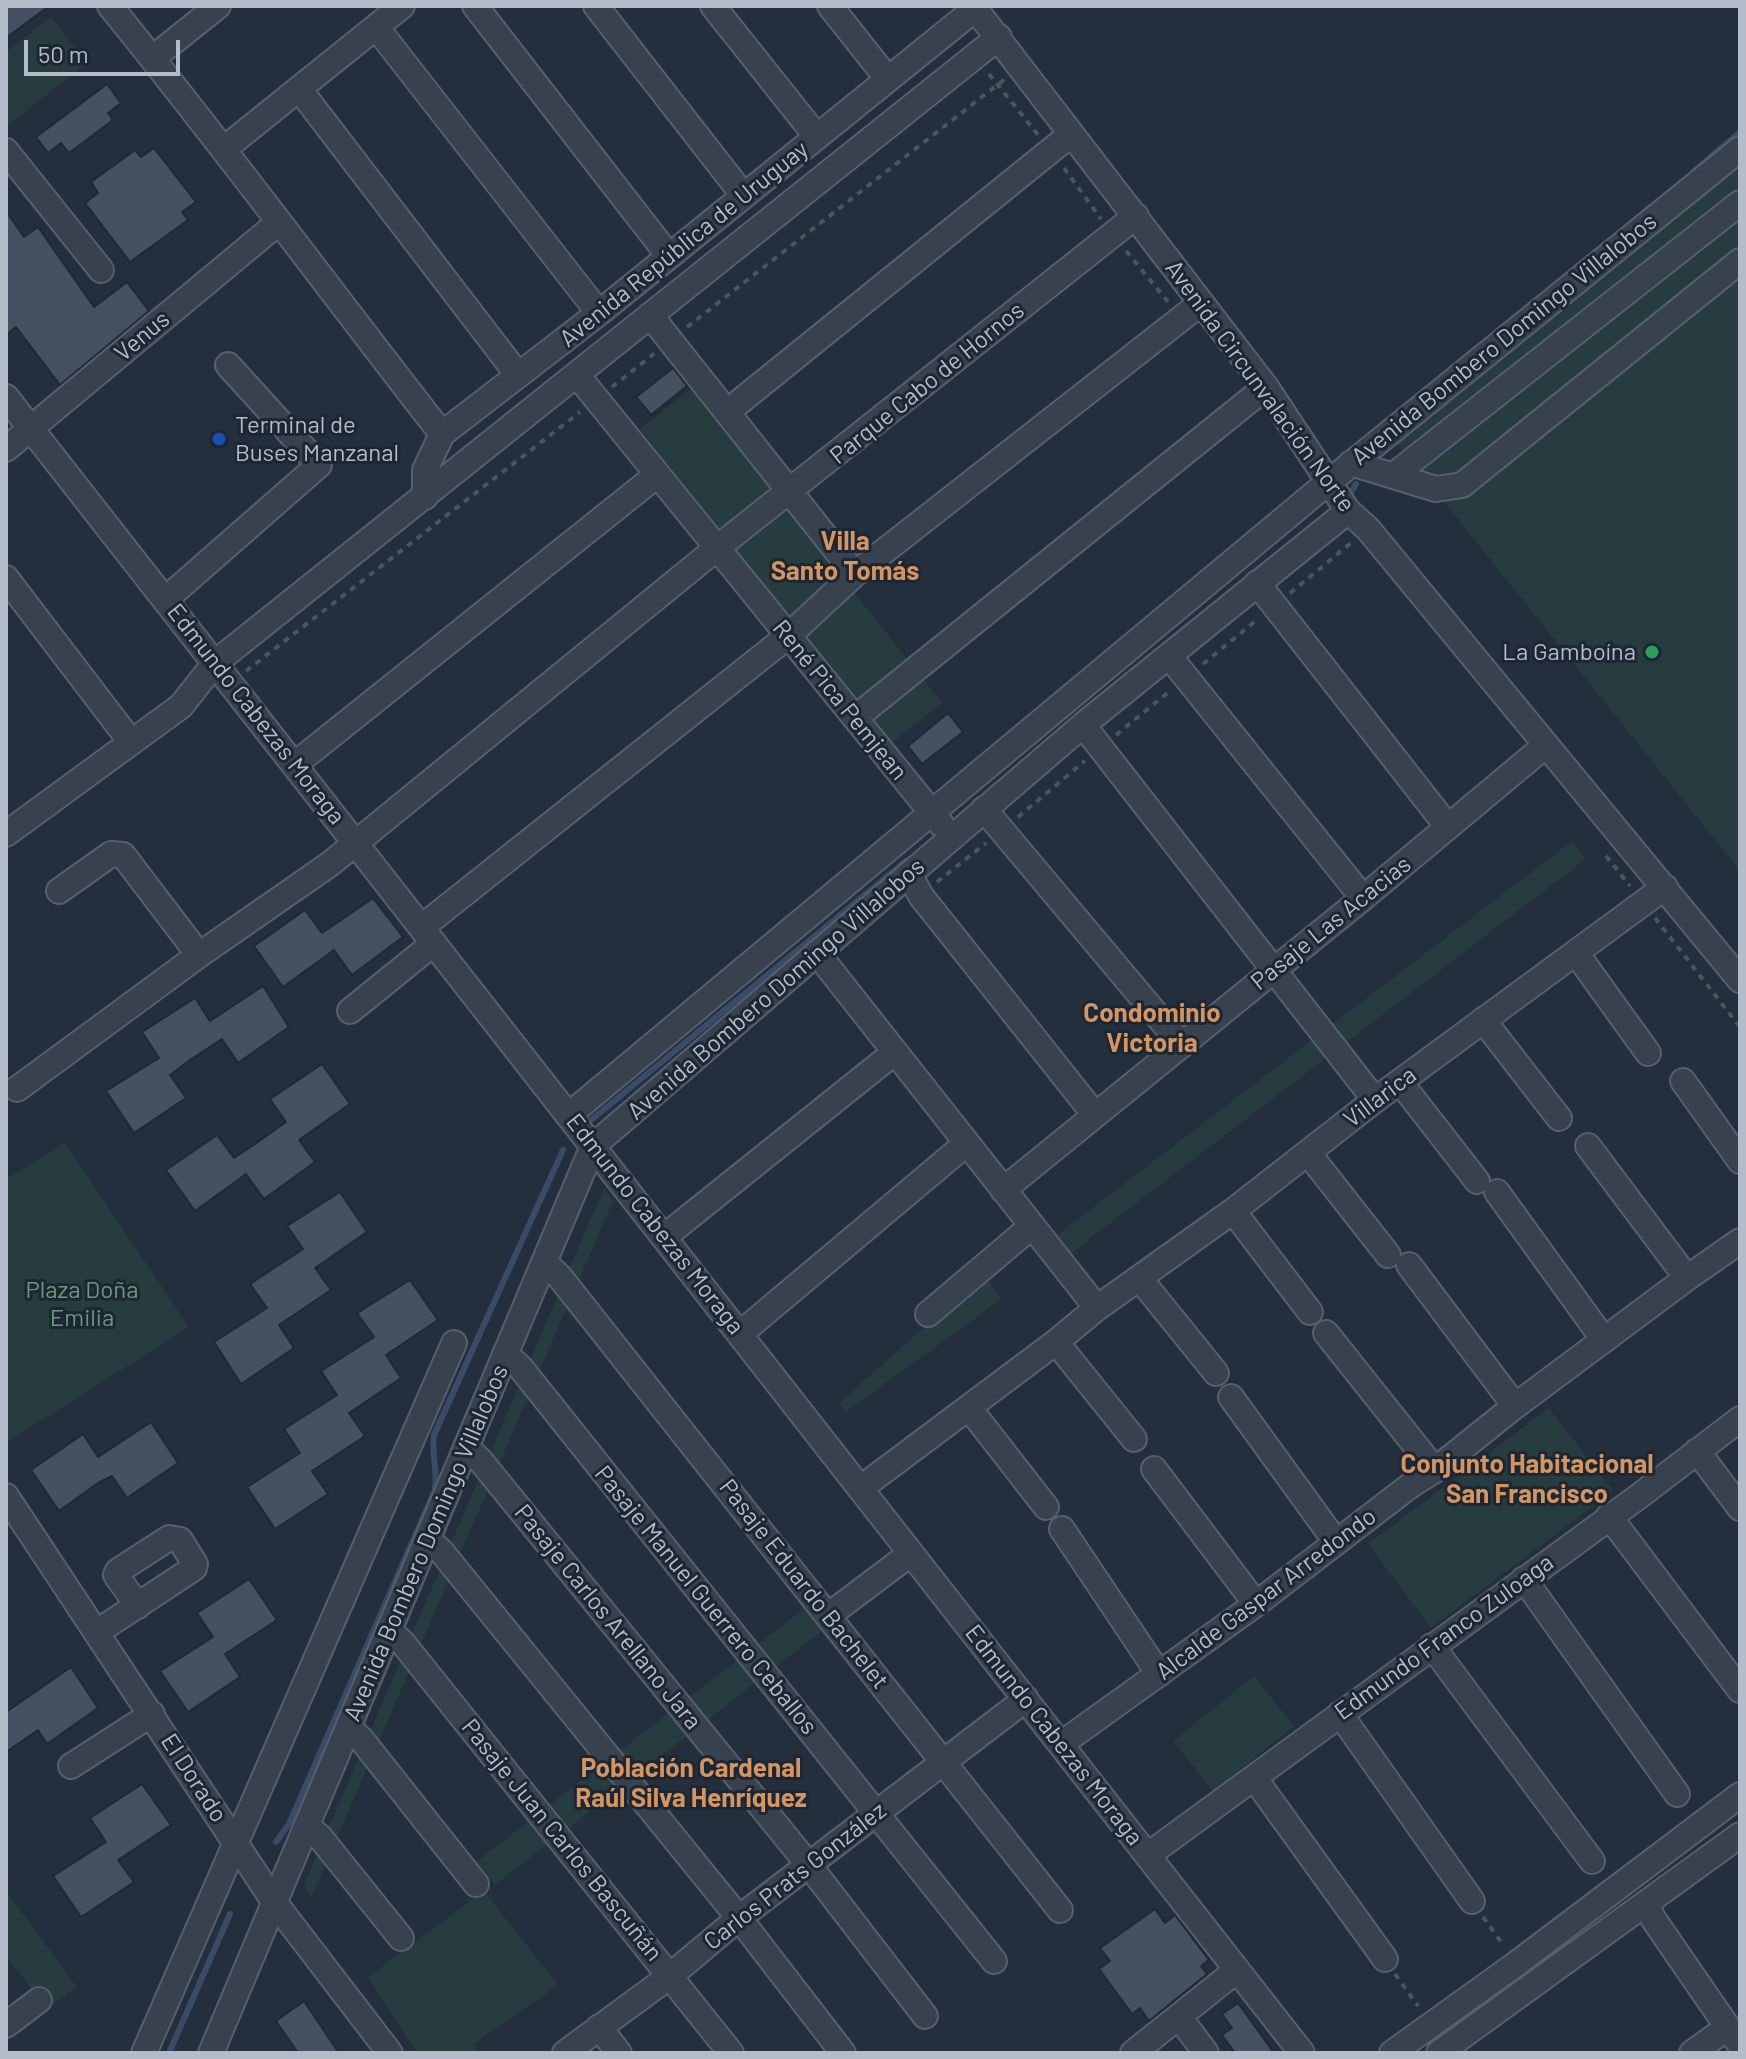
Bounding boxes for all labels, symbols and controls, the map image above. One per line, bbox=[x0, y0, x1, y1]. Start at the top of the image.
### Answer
scale bar bbox=[28, 24, 184, 74]
text: 50 m bbox=[38, 39, 89, 68]
street label: Avenida República de Uruguay bbox=[554, 135, 814, 353]
street label: Avenida Bombero Domingo Villalobos bbox=[1346, 207, 1662, 471]
street label: Avenida Circunvalación Norte bbox=[1159, 254, 1361, 518]
street label: Parque Cabo de Hornos bbox=[824, 296, 1030, 470]
street label: Venus bbox=[109, 305, 175, 367]
place label: Terminal de Buses Manzanal bbox=[235, 411, 399, 467]
marker: Terminal de Buses Manzanal bbox=[210, 430, 228, 448]
district label: Villa Santo Tomás bbox=[771, 525, 919, 586]
street label: Edmundo Cabezas Moraga bbox=[161, 598, 351, 830]
street label: René Pica Pemjean bbox=[767, 614, 913, 786]
place label: La Gamboína bbox=[1502, 638, 1636, 666]
marker: La Gamboína bbox=[1643, 643, 1661, 661]
street label: Pasaje Las Acacias bbox=[1245, 850, 1417, 996]
street label: Avenida Bombero Domingo Villalobos bbox=[622, 852, 930, 1126]
district label: Condominio Victoria bbox=[1083, 997, 1221, 1058]
street label: Villarica bbox=[1338, 1060, 1422, 1134]
street label: Edmundo Cabezas Moraga bbox=[560, 1108, 750, 1340]
park label: Plaza Doña Emilia bbox=[26, 1276, 138, 1332]
street label: Avenida Bombero Domingo Villalobos bbox=[338, 1360, 514, 1726]
district label: Conjunto Habitacional San Francisco bbox=[1400, 1448, 1654, 1510]
street label: Pasaje Manuel Guerrero Ceballos bbox=[589, 1460, 823, 1740]
street label: Pasaje Eduardo Bachelet bbox=[713, 1473, 895, 1695]
street label: Pasaje Carlos Arellano Jara bbox=[508, 1499, 708, 1735]
street label: Alcalde Gaspar Arredondo bbox=[1150, 1502, 1382, 1686]
street label: Edmundo Franco Zuloaga bbox=[1329, 1548, 1559, 1726]
street label: Edmundo Cabezas Moraga bbox=[959, 1619, 1149, 1851]
street label: Pasaje Juan Carlos Bascuñán bbox=[455, 1713, 669, 1967]
street label: El Dorado bbox=[155, 1728, 233, 1828]
district label: Población Cardenal Raúl Silva Henríquez bbox=[575, 1752, 807, 1814]
street label: Carlos Prats González bbox=[698, 1796, 892, 1956]

